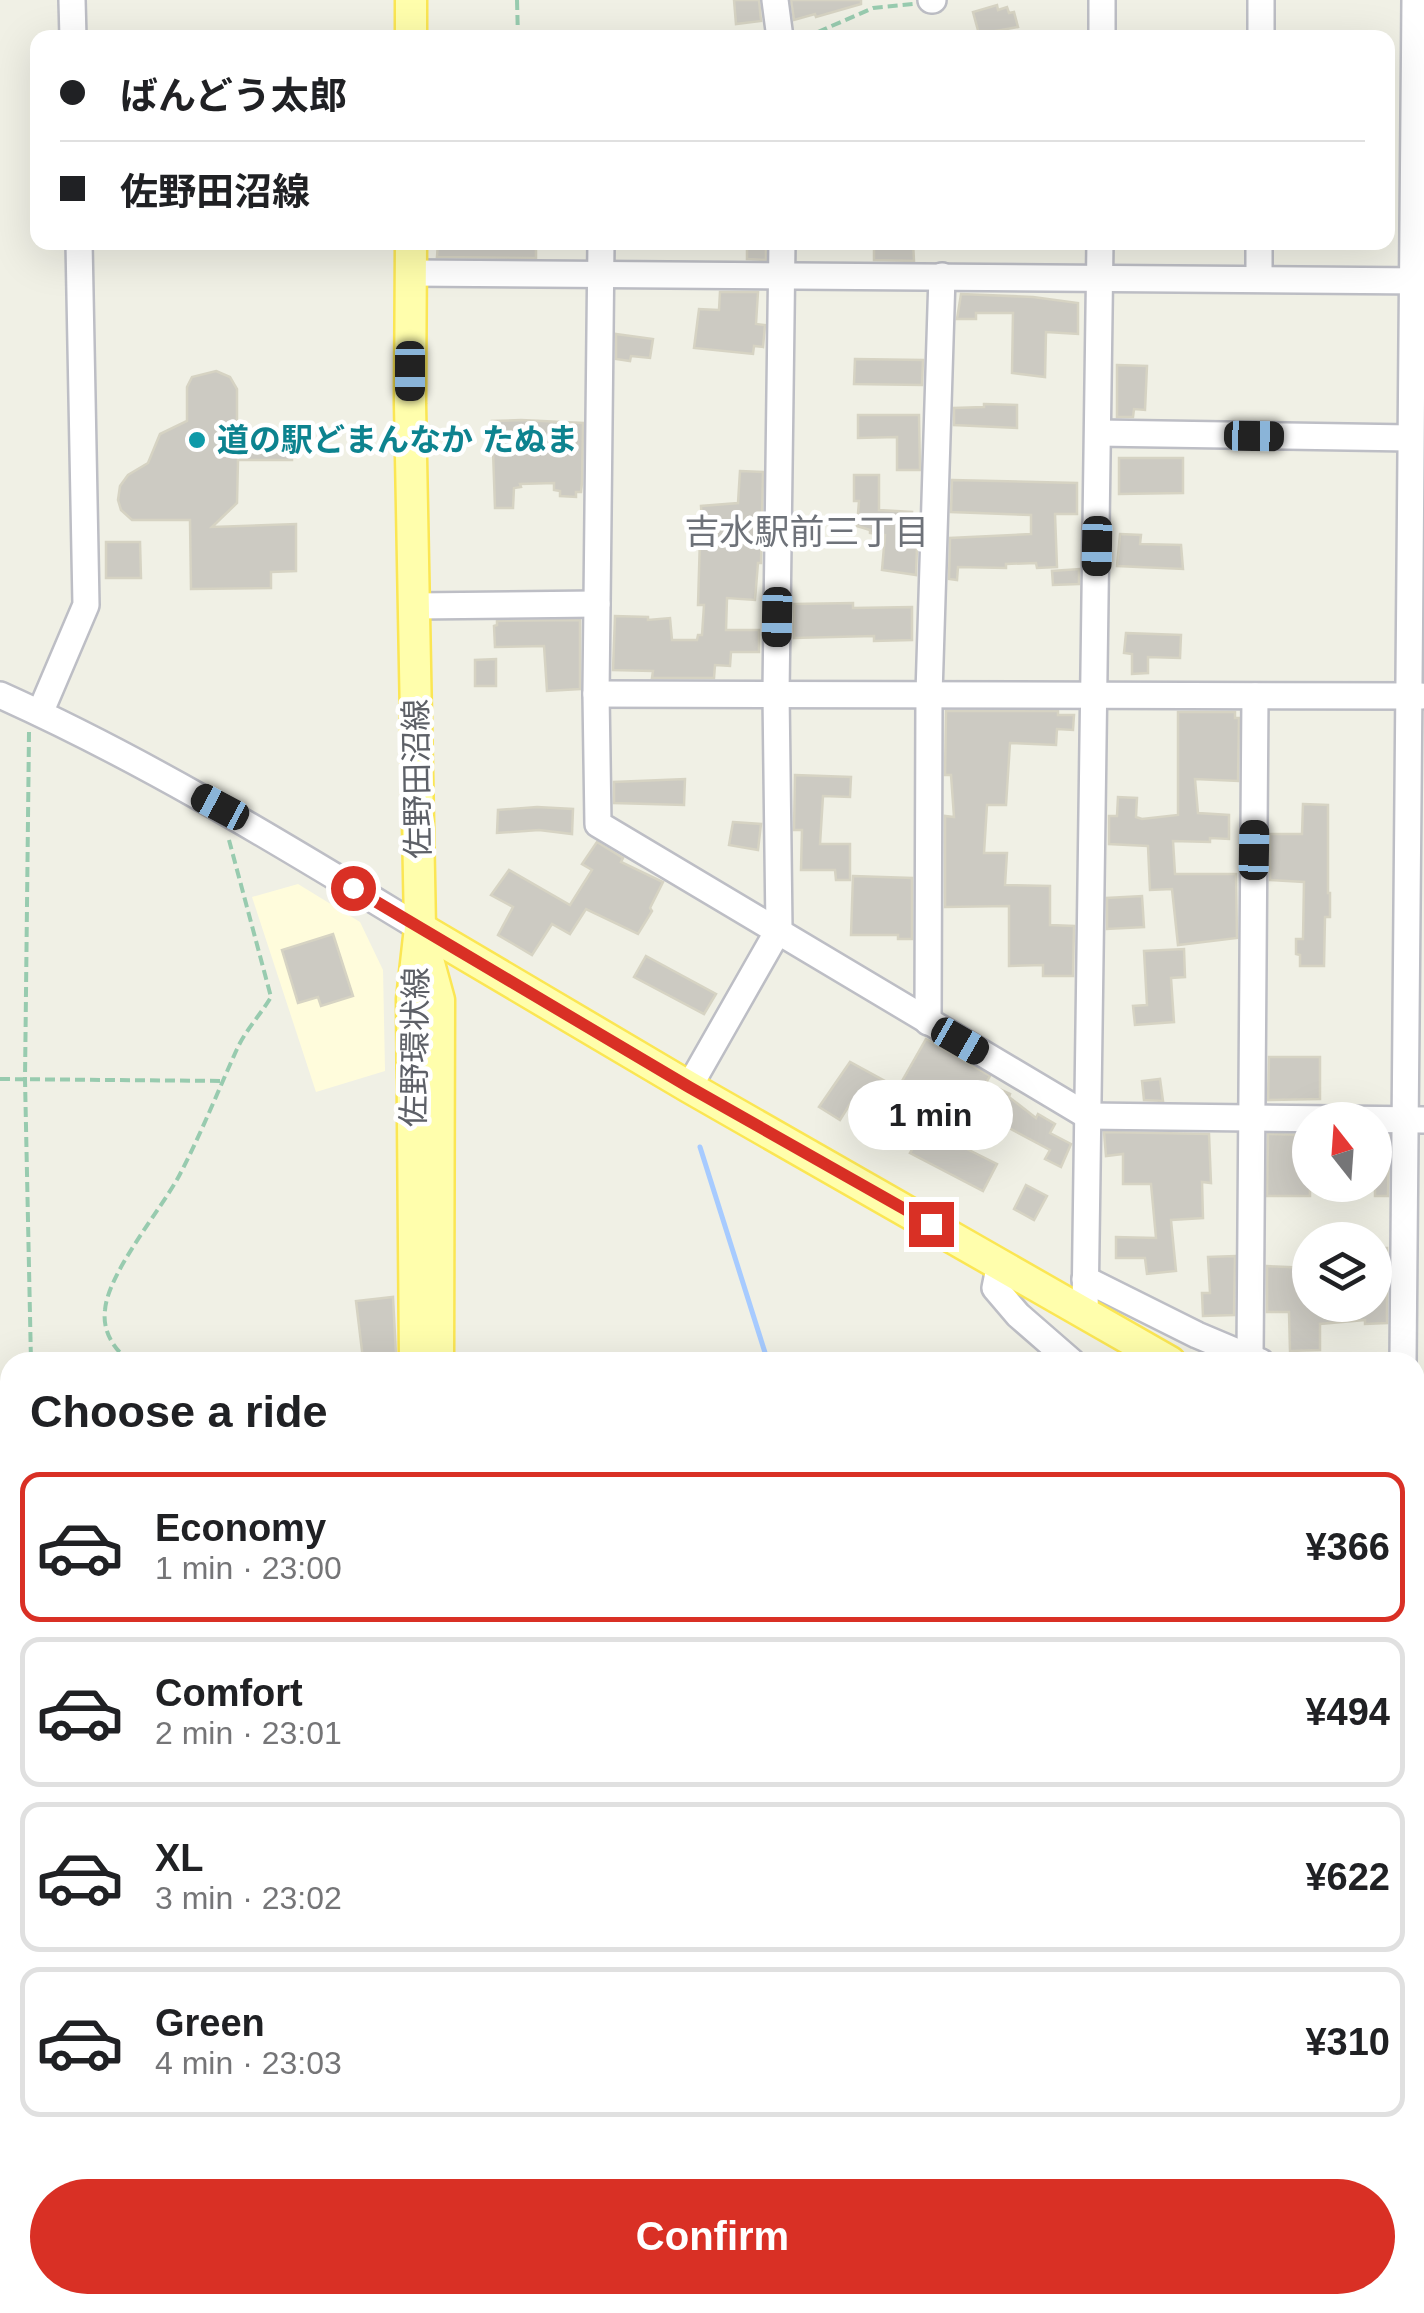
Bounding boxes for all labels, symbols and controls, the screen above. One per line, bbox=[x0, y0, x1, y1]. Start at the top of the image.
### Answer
text: ばんどう太郎 bbox=[120, 75, 347, 117]
text: 佐野田沼線 bbox=[120, 171, 310, 213]
car bbox=[395, 341, 425, 401]
car bbox=[1224, 420, 1284, 452]
place label: 道の駅どまんなか たぬま bbox=[217, 422, 578, 458]
marker: 道の駅どまんなか たぬま bbox=[186, 429, 208, 451]
district label: 吉水駅前三丁目 bbox=[684, 512, 930, 551]
car bbox=[1081, 516, 1113, 576]
car bbox=[761, 587, 793, 647]
street label: 佐野田沼線 bbox=[398, 699, 436, 859]
car bbox=[186, 780, 254, 834]
car bbox=[1238, 820, 1270, 880]
route start bbox=[331, 866, 376, 911]
street label: 佐野環状線 bbox=[396, 967, 434, 1127]
car bbox=[927, 1013, 993, 1069]
callout: 1 min bbox=[848, 1079, 1014, 1149]
text: 1 min bbox=[889, 1097, 972, 1133]
north arrow bbox=[1292, 1102, 1392, 1202]
map controls bbox=[1292, 1102, 1392, 1322]
route end bbox=[909, 1202, 954, 1247]
button: layers bbox=[1292, 1222, 1392, 1322]
text: Choose a ride bbox=[30, 1386, 328, 1437]
icon: car bbox=[35, 1502, 125, 1592]
text: Economy bbox=[155, 1507, 326, 1549]
text: ¥366 bbox=[1305, 1526, 1390, 1568]
text: 1 min · 23:00 bbox=[155, 1550, 342, 1586]
icon: car bbox=[35, 1667, 125, 1757]
text: Comfort bbox=[155, 1672, 303, 1714]
text: ¥494 bbox=[1305, 1691, 1390, 1733]
text: 2 min · 23:01 bbox=[155, 1715, 342, 1751]
icon: car bbox=[35, 1832, 125, 1922]
text: XL bbox=[155, 1837, 204, 1879]
text: ¥622 bbox=[1305, 1856, 1390, 1898]
text: 3 min · 23:02 bbox=[155, 1880, 342, 1916]
icon: car bbox=[35, 1997, 125, 2087]
text: Green bbox=[155, 2002, 265, 2044]
text: ¥310 bbox=[1305, 2021, 1390, 2063]
text: 4 min · 23:03 bbox=[155, 2045, 342, 2081]
button: Confirm bbox=[30, 2179, 1395, 2294]

